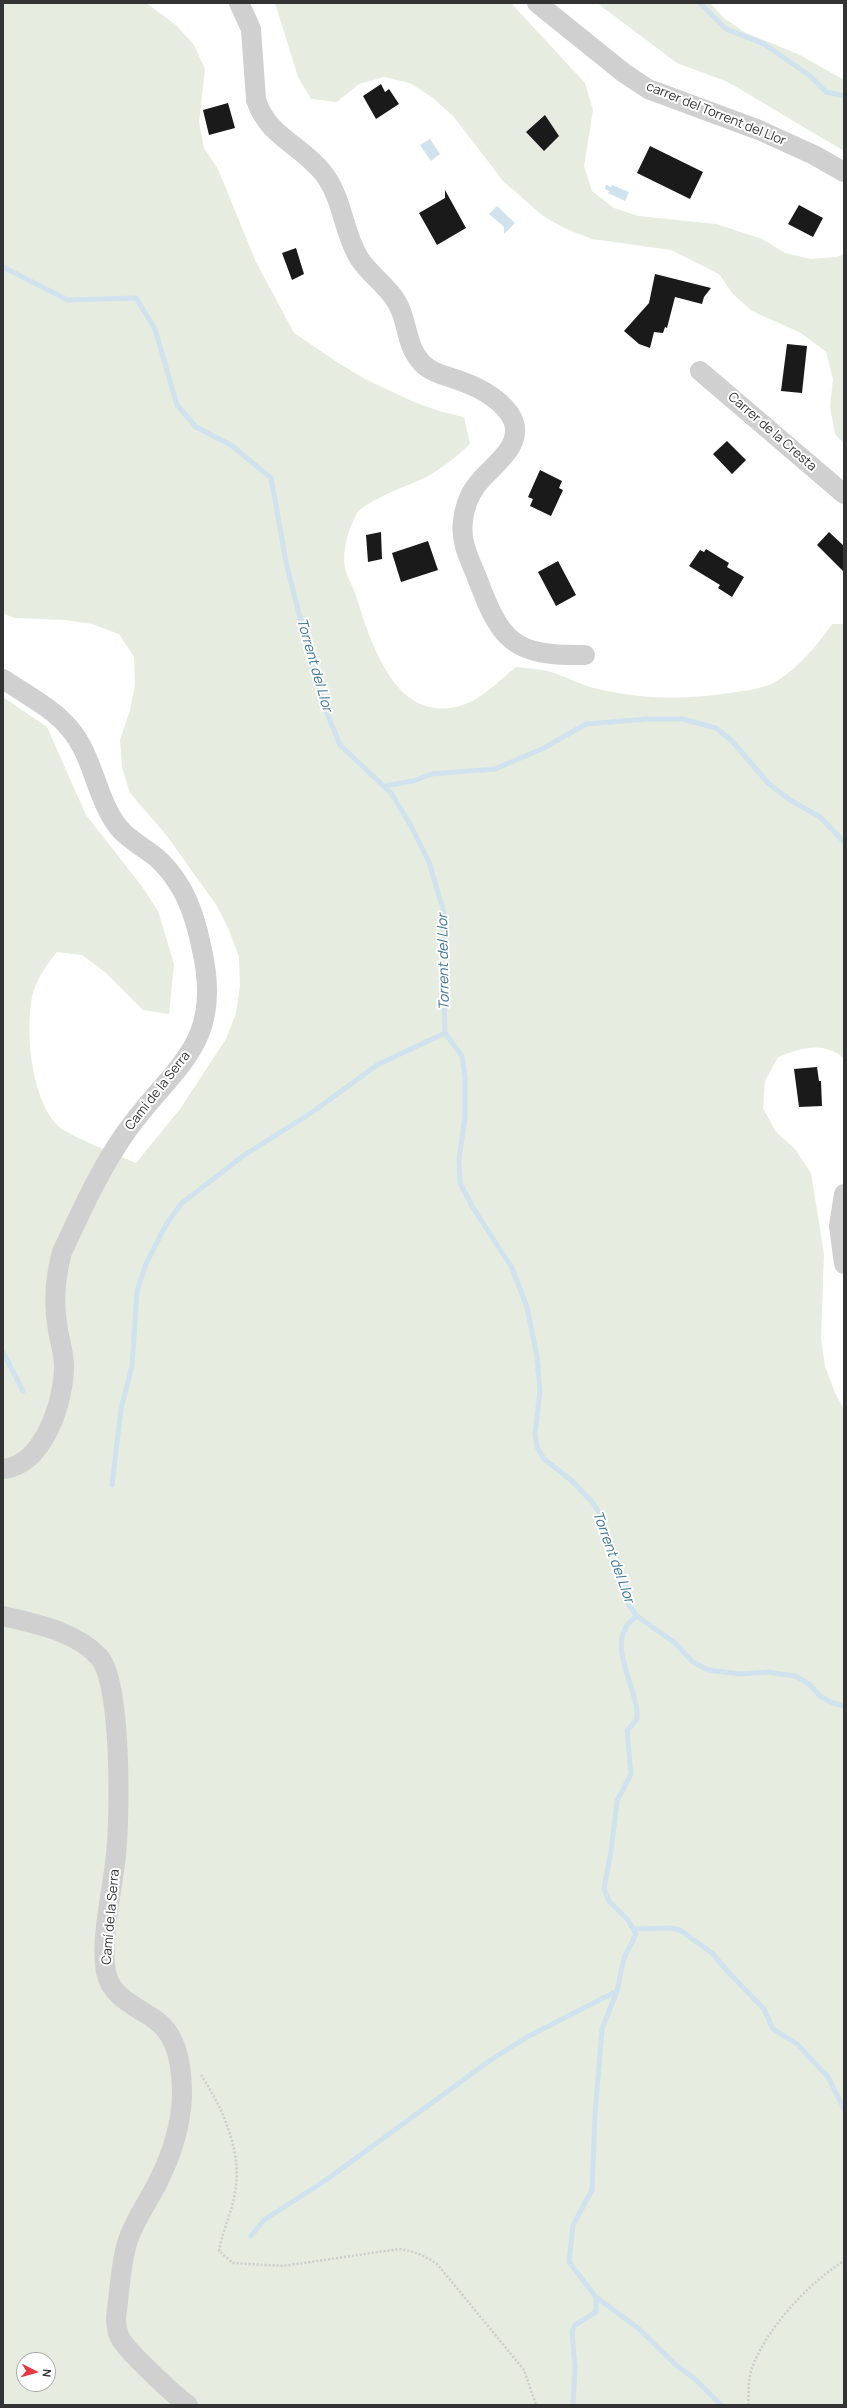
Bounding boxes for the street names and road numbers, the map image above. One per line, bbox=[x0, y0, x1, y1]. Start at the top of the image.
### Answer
street label: carrer del Torrent del Llor bbox=[644, 79, 788, 149]
street label: Carrer de la Cresta bbox=[725, 389, 819, 475]
street label: Camí de la Serra bbox=[122, 1048, 194, 1134]
street label: Camí de la Serra bbox=[99, 1869, 123, 1965]

